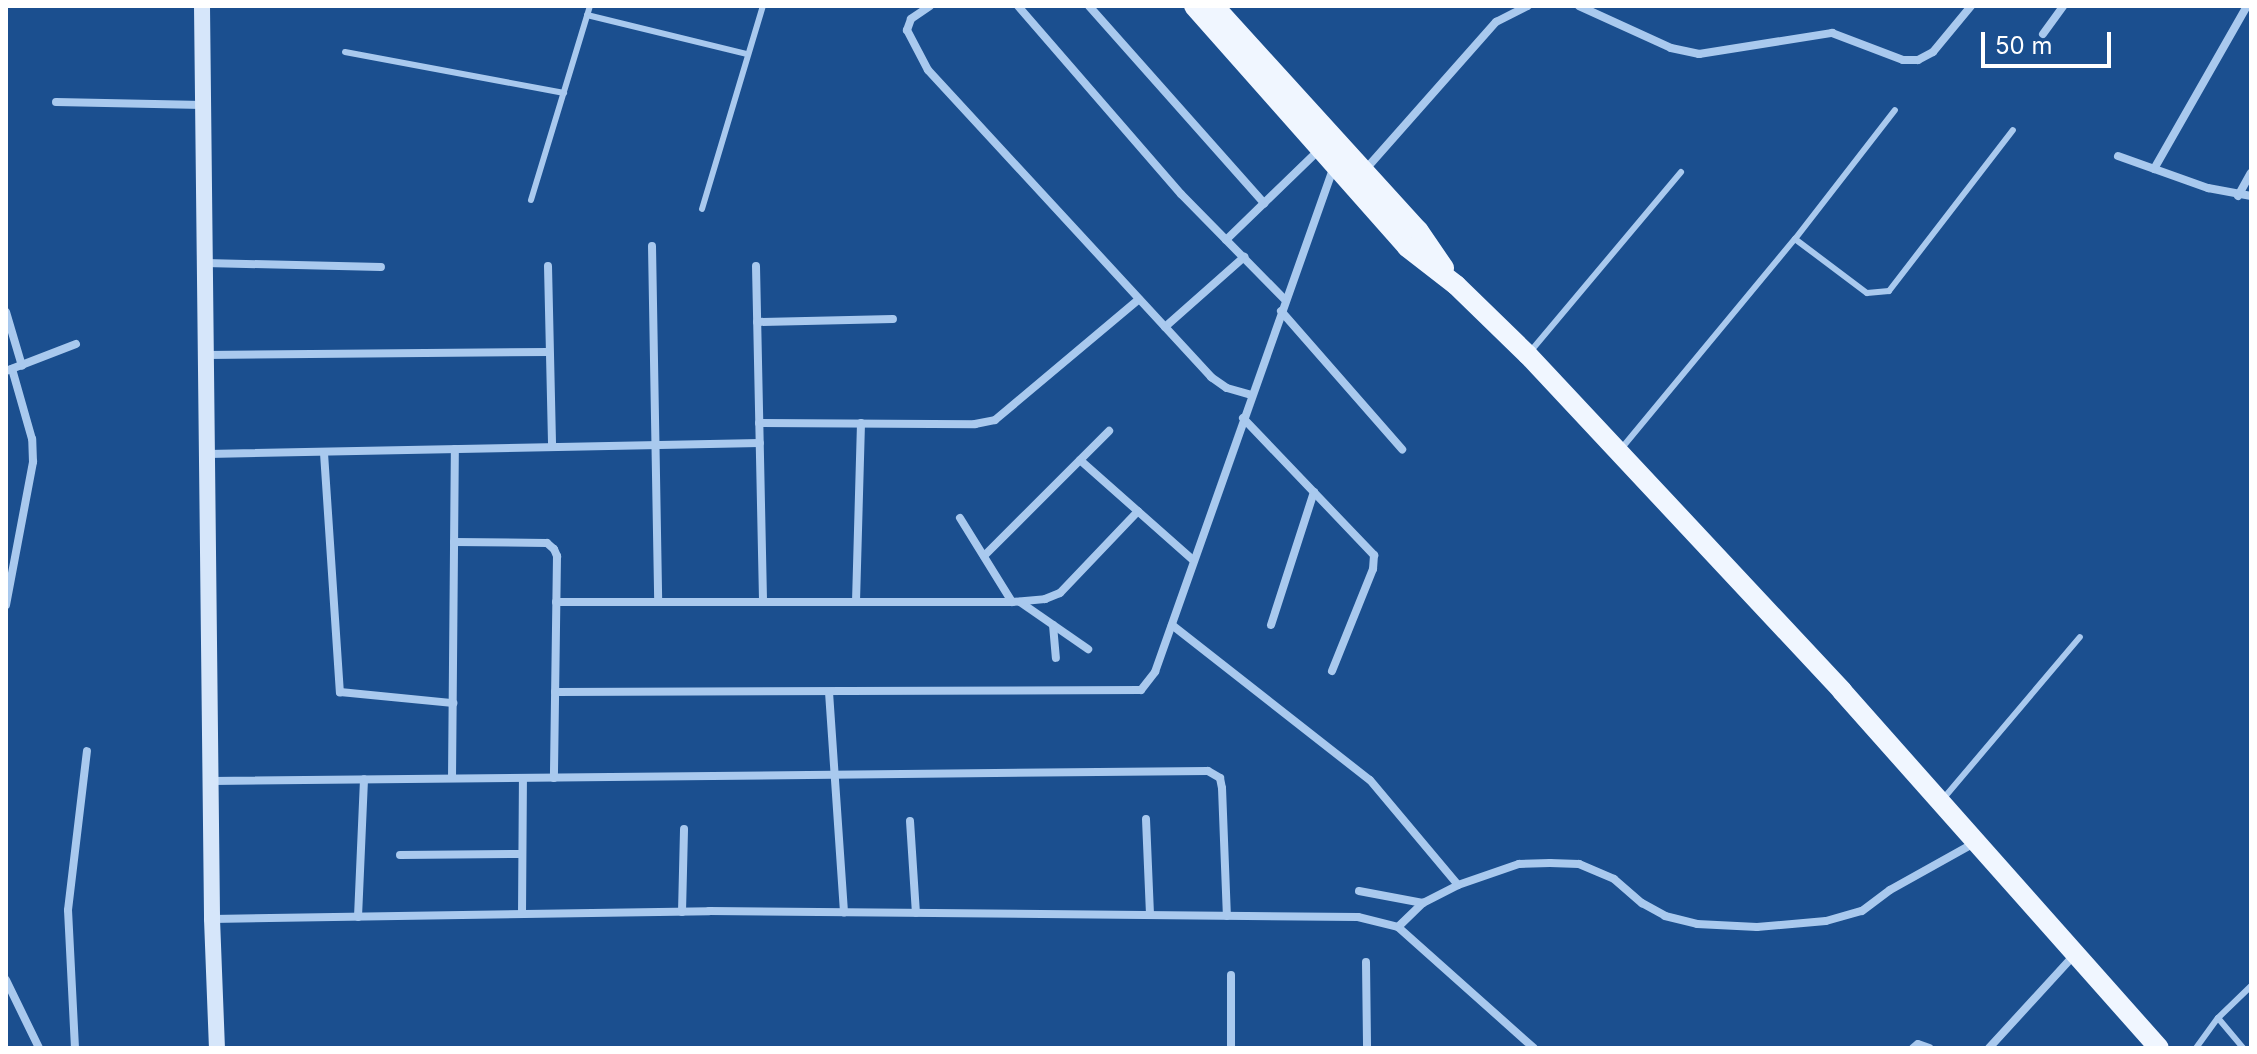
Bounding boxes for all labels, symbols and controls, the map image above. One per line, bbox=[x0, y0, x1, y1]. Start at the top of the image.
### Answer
scale bar bbox=[1985, 16, 2115, 66]
text: 50 m bbox=[1995, 31, 2053, 60]

